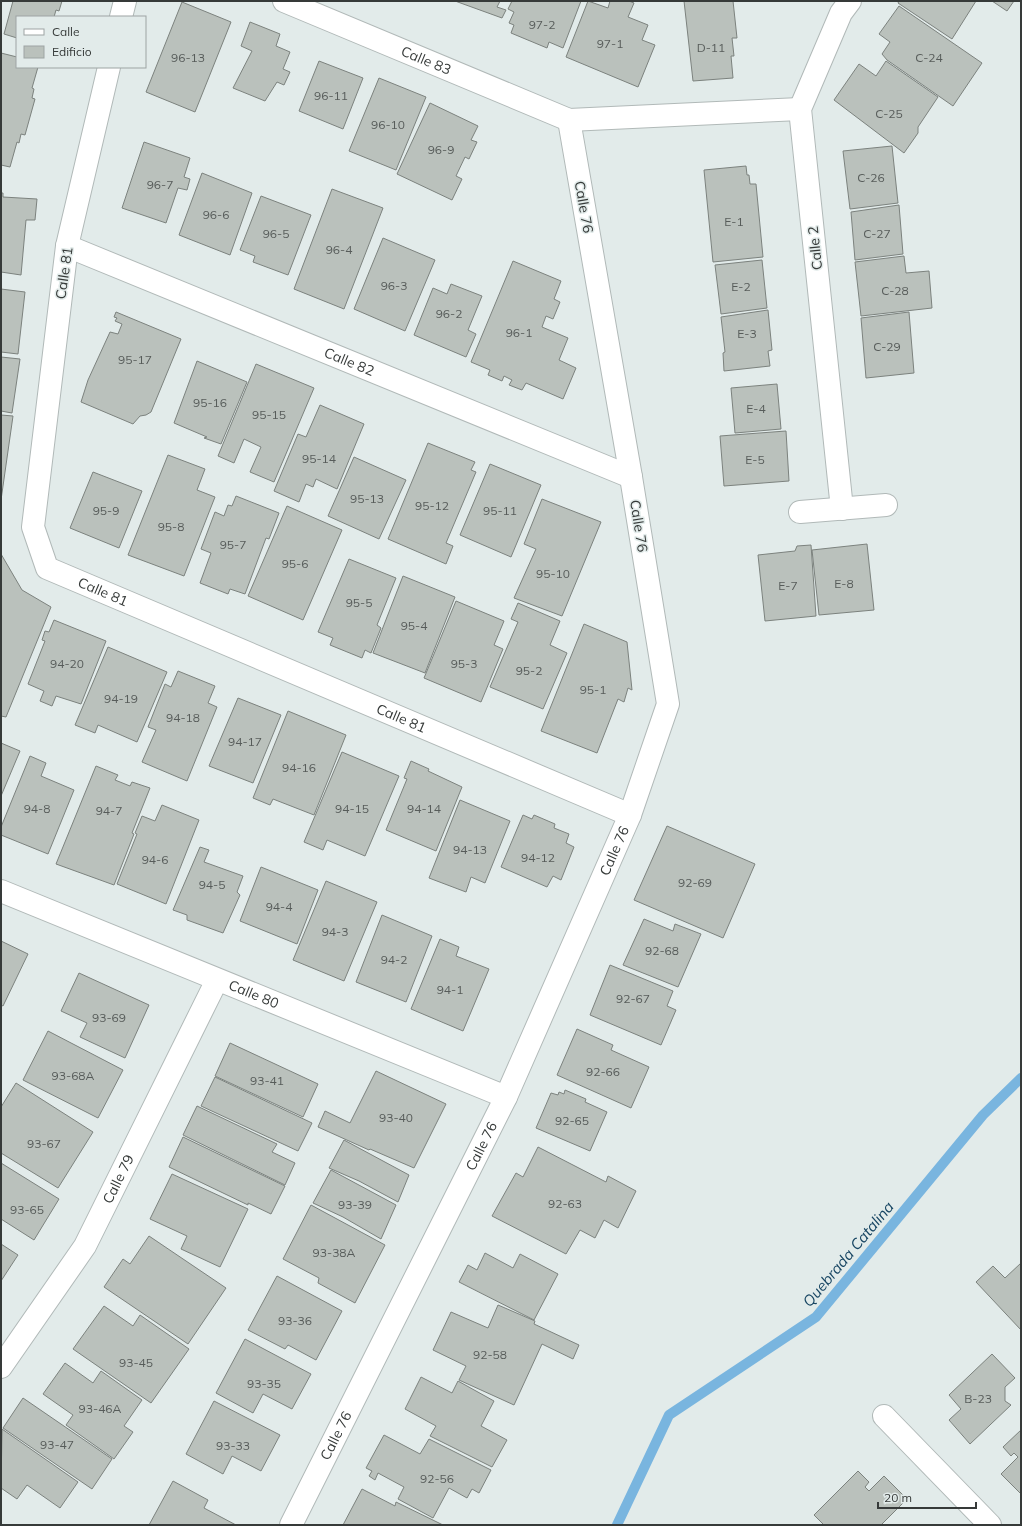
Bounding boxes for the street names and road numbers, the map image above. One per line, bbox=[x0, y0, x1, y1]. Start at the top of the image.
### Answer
street label: Calle 83 bbox=[398, 42, 454, 79]
street label: Calle 76 bbox=[571, 180, 597, 234]
street label: Calle 2 bbox=[804, 225, 826, 271]
street label: Calle 81 bbox=[51, 246, 77, 300]
street label: Calle 82 bbox=[322, 343, 377, 380]
street label: Calle 76 bbox=[626, 499, 652, 553]
street label: Calle 81 bbox=[75, 573, 131, 610]
street label: Calle 81 bbox=[374, 700, 429, 737]
street label: Calle 76 bbox=[595, 823, 633, 878]
street label: Calle 80 bbox=[226, 976, 282, 1012]
street label: Calle 76 bbox=[461, 1119, 501, 1174]
street label: Calle 79 bbox=[98, 1152, 138, 1207]
street label: Calle 76 bbox=[316, 1408, 356, 1463]

